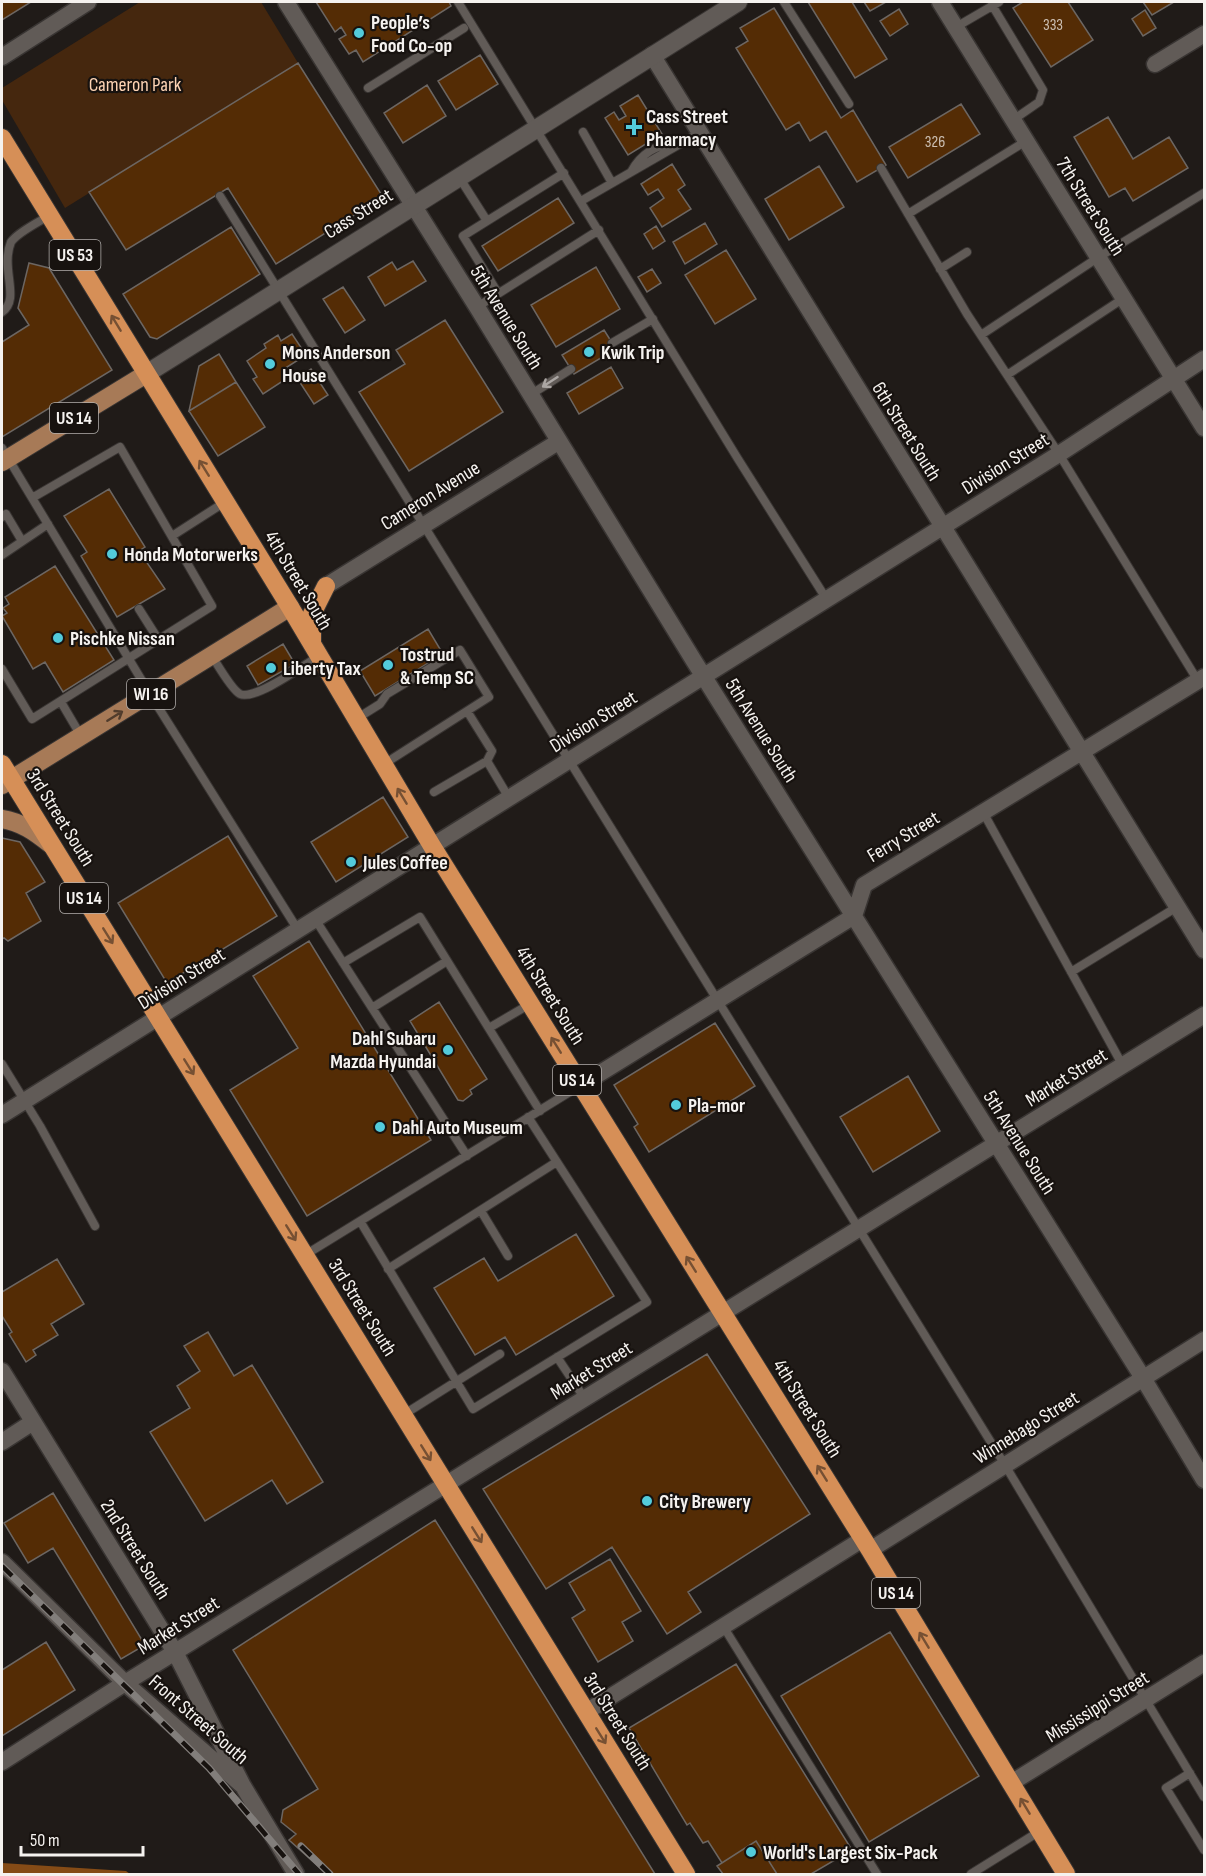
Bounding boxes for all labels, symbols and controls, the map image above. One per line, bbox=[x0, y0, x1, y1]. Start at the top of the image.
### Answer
place label: People’s Food Co-op bbox=[371, 11, 452, 58]
house number: 333 bbox=[1043, 16, 1063, 35]
marker: People’s Food Co-op bbox=[352, 26, 366, 40]
park label: Cameron Park bbox=[89, 73, 182, 97]
place label: Cass Street Pharmacy bbox=[646, 105, 728, 152]
marker: Cass Street Pharmacy bbox=[627, 120, 641, 134]
house number: 326 bbox=[925, 133, 945, 152]
street label: 7th Street South bbox=[1050, 153, 1130, 260]
street label: Cass Street bbox=[320, 183, 397, 244]
road number: US 53 bbox=[50, 240, 100, 270]
street label: 5th Avenue South bbox=[465, 261, 548, 374]
one-way arrow bbox=[110, 315, 122, 332]
place label: Mons Anderson House bbox=[282, 341, 390, 388]
place label: Kwik Trip bbox=[601, 341, 665, 365]
marker: Kwik Trip bbox=[582, 345, 596, 359]
marker: Mons Anderson House bbox=[263, 357, 277, 371]
one-way arrow bbox=[542, 376, 559, 388]
street label: 6th Street South bbox=[866, 378, 946, 485]
road number: US 14 bbox=[50, 403, 98, 433]
street label: Division Street bbox=[958, 428, 1054, 500]
street label: Cameron Avenue bbox=[377, 456, 485, 536]
one-way arrow bbox=[198, 460, 210, 477]
street label: 4th Street South bbox=[259, 527, 337, 634]
place label: Honda Motorwerks bbox=[124, 543, 258, 567]
marker: Honda Motorwerks bbox=[105, 547, 119, 561]
place label: Pischke Nissan bbox=[70, 627, 175, 651]
marker: Pischke Nissan bbox=[51, 631, 65, 645]
place label: Tostrud & Temp SC bbox=[400, 643, 474, 690]
place label: Liberty Tax bbox=[283, 657, 362, 681]
marker: Tostrud & Temp SC bbox=[381, 658, 395, 672]
marker: Liberty Tax bbox=[264, 661, 278, 675]
street label: 5th Avenue South bbox=[720, 674, 803, 787]
road number: WI 16 bbox=[127, 679, 175, 709]
street label: Division Street bbox=[546, 686, 642, 758]
one-way arrow bbox=[106, 709, 123, 721]
street label: 3rd Street South bbox=[21, 764, 100, 871]
one-way arrow bbox=[396, 788, 408, 805]
street label: Ferry Street bbox=[863, 806, 944, 868]
place label: Jules Coffee bbox=[362, 851, 448, 875]
marker: Jules Coffee bbox=[344, 855, 358, 869]
road number: US 14 bbox=[60, 883, 108, 913]
one-way arrow bbox=[102, 927, 114, 944]
street label: 4th Street South bbox=[510, 942, 590, 1049]
street label: Division Street bbox=[134, 943, 230, 1015]
place label: Dahl Subaru Mazda Hyundai bbox=[330, 1027, 436, 1074]
one-way arrow bbox=[549, 1037, 561, 1054]
marker: Dahl Subaru Mazda Hyundai bbox=[441, 1043, 455, 1057]
street label: Market Street bbox=[1021, 1043, 1112, 1112]
one-way arrow bbox=[183, 1058, 195, 1075]
road number: US 14 bbox=[553, 1065, 601, 1095]
street label: 5th Avenue South bbox=[978, 1086, 1061, 1199]
place label: Pla-mor bbox=[688, 1094, 745, 1118]
marker: Pla-mor bbox=[669, 1098, 683, 1112]
place label: Dahl Auto Museum bbox=[392, 1116, 523, 1140]
marker: Dahl Auto Museum bbox=[373, 1120, 387, 1134]
one-way arrow bbox=[285, 1224, 297, 1241]
street label: 3rd Street South bbox=[323, 1254, 402, 1361]
one-way arrow bbox=[685, 1256, 697, 1273]
street label: Market Street bbox=[546, 1336, 637, 1405]
street label: 4th Street South bbox=[767, 1355, 847, 1462]
street label: Winnebago Street bbox=[970, 1386, 1084, 1470]
one-way arrow bbox=[421, 1444, 433, 1461]
one-way arrow bbox=[816, 1465, 828, 1482]
place label: City Brewery bbox=[659, 1490, 751, 1514]
marker: City Brewery bbox=[640, 1494, 654, 1508]
street label: 2nd Street South bbox=[95, 1495, 175, 1604]
one-way arrow bbox=[471, 1526, 483, 1543]
road number: US 14 bbox=[872, 1578, 920, 1608]
street label: Market Street bbox=[133, 1591, 224, 1660]
one-way arrow bbox=[917, 1632, 929, 1649]
street label: Mississippi Street bbox=[1042, 1666, 1153, 1748]
street label: 3rd Street South bbox=[578, 1668, 657, 1775]
street label: Front Street South bbox=[143, 1670, 253, 1770]
one-way arrow bbox=[595, 1727, 607, 1744]
one-way arrow bbox=[1018, 1798, 1030, 1815]
scale bar bbox=[21, 1819, 142, 1857]
text: 50 m bbox=[30, 1830, 60, 1851]
place label: World's Largest Six-Pack bbox=[763, 1841, 938, 1865]
marker: World's Largest Six-Pack bbox=[744, 1845, 758, 1859]

